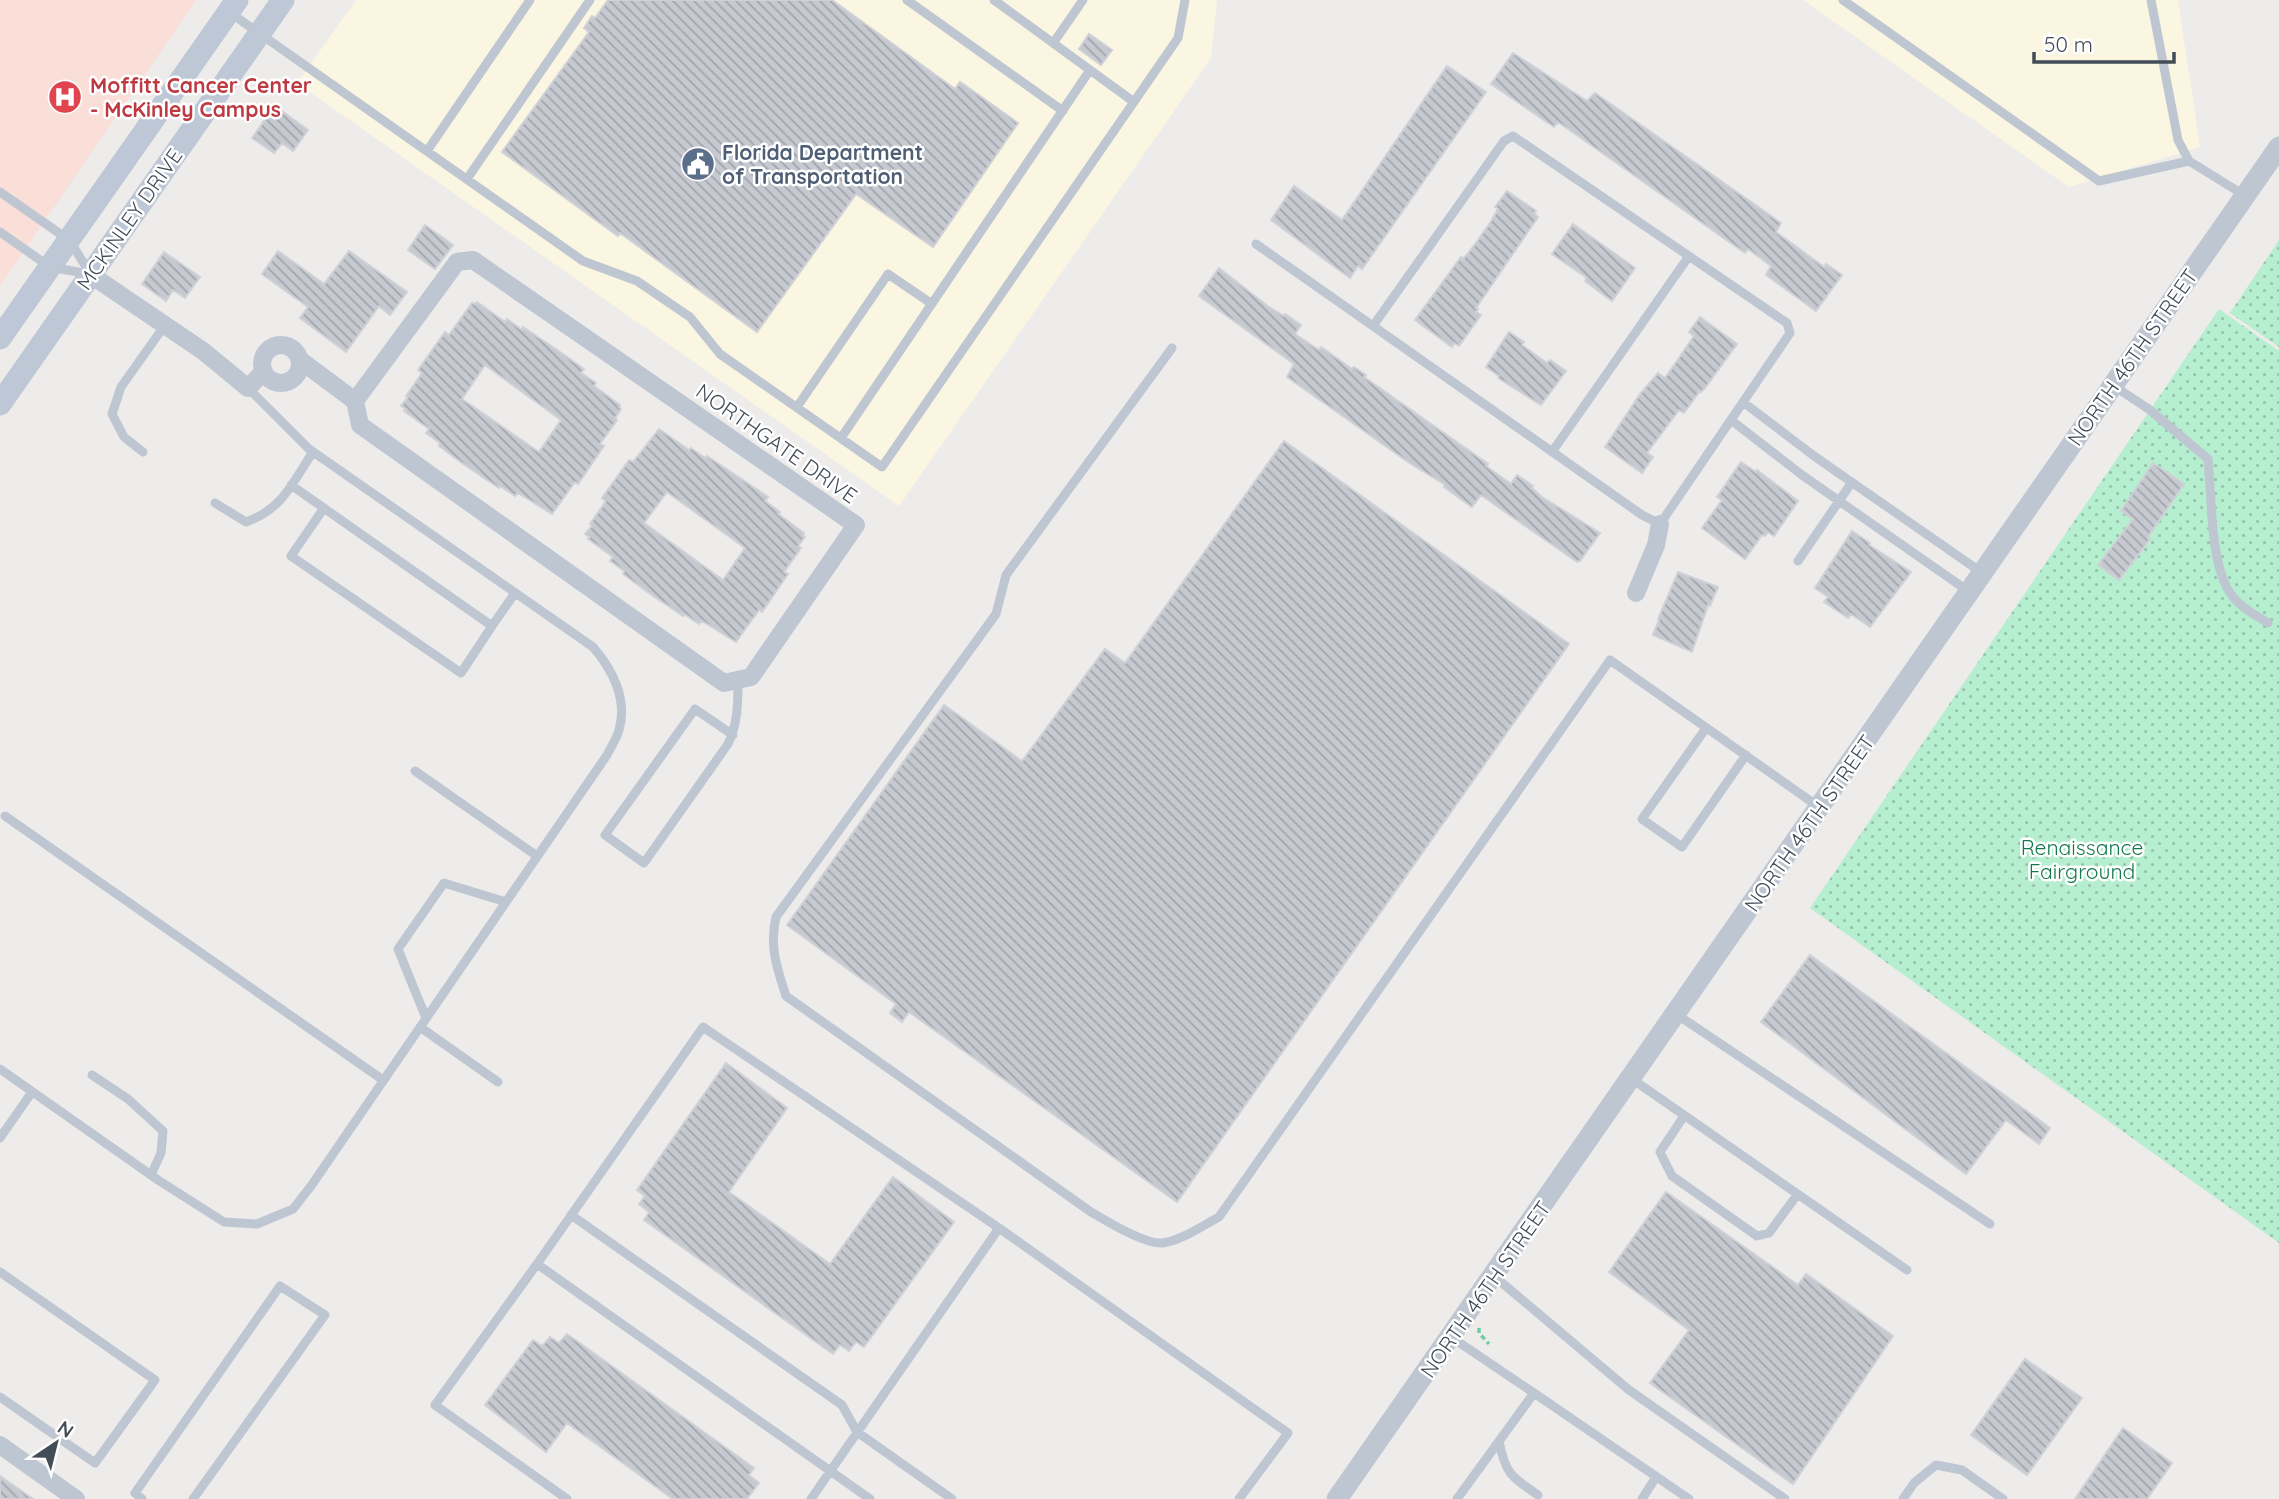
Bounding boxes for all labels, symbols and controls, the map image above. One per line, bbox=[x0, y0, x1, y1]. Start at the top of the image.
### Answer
scale bar bbox=[2034, 21, 2174, 65]
text: 50 m bbox=[2044, 31, 2093, 57]
place label: Moffitt Cancer Center - McKinley Campus bbox=[90, 72, 312, 122]
hospital icon: Moffitt Cancer Center - McKinley Campus bbox=[46, 78, 84, 116]
place label: Florida Department of Transportation bbox=[722, 139, 923, 189]
street label: MCKINLEY DRIVE bbox=[71, 143, 187, 295]
public building icon: Florida Department of Transportation bbox=[679, 145, 717, 183]
street label: NORTH 46TH STREET bbox=[2061, 264, 2203, 450]
street label: NORTHGATE DRIVE bbox=[691, 378, 863, 508]
street label: NORTH 46TH STREET bbox=[1738, 730, 1880, 916]
park label: Renaissance Fairground bbox=[2021, 834, 2143, 884]
street label: NORTH 46TH STREET bbox=[1414, 1196, 1556, 1382]
north arrow bbox=[21, 1408, 91, 1478]
text: N bbox=[53, 1415, 78, 1443]

